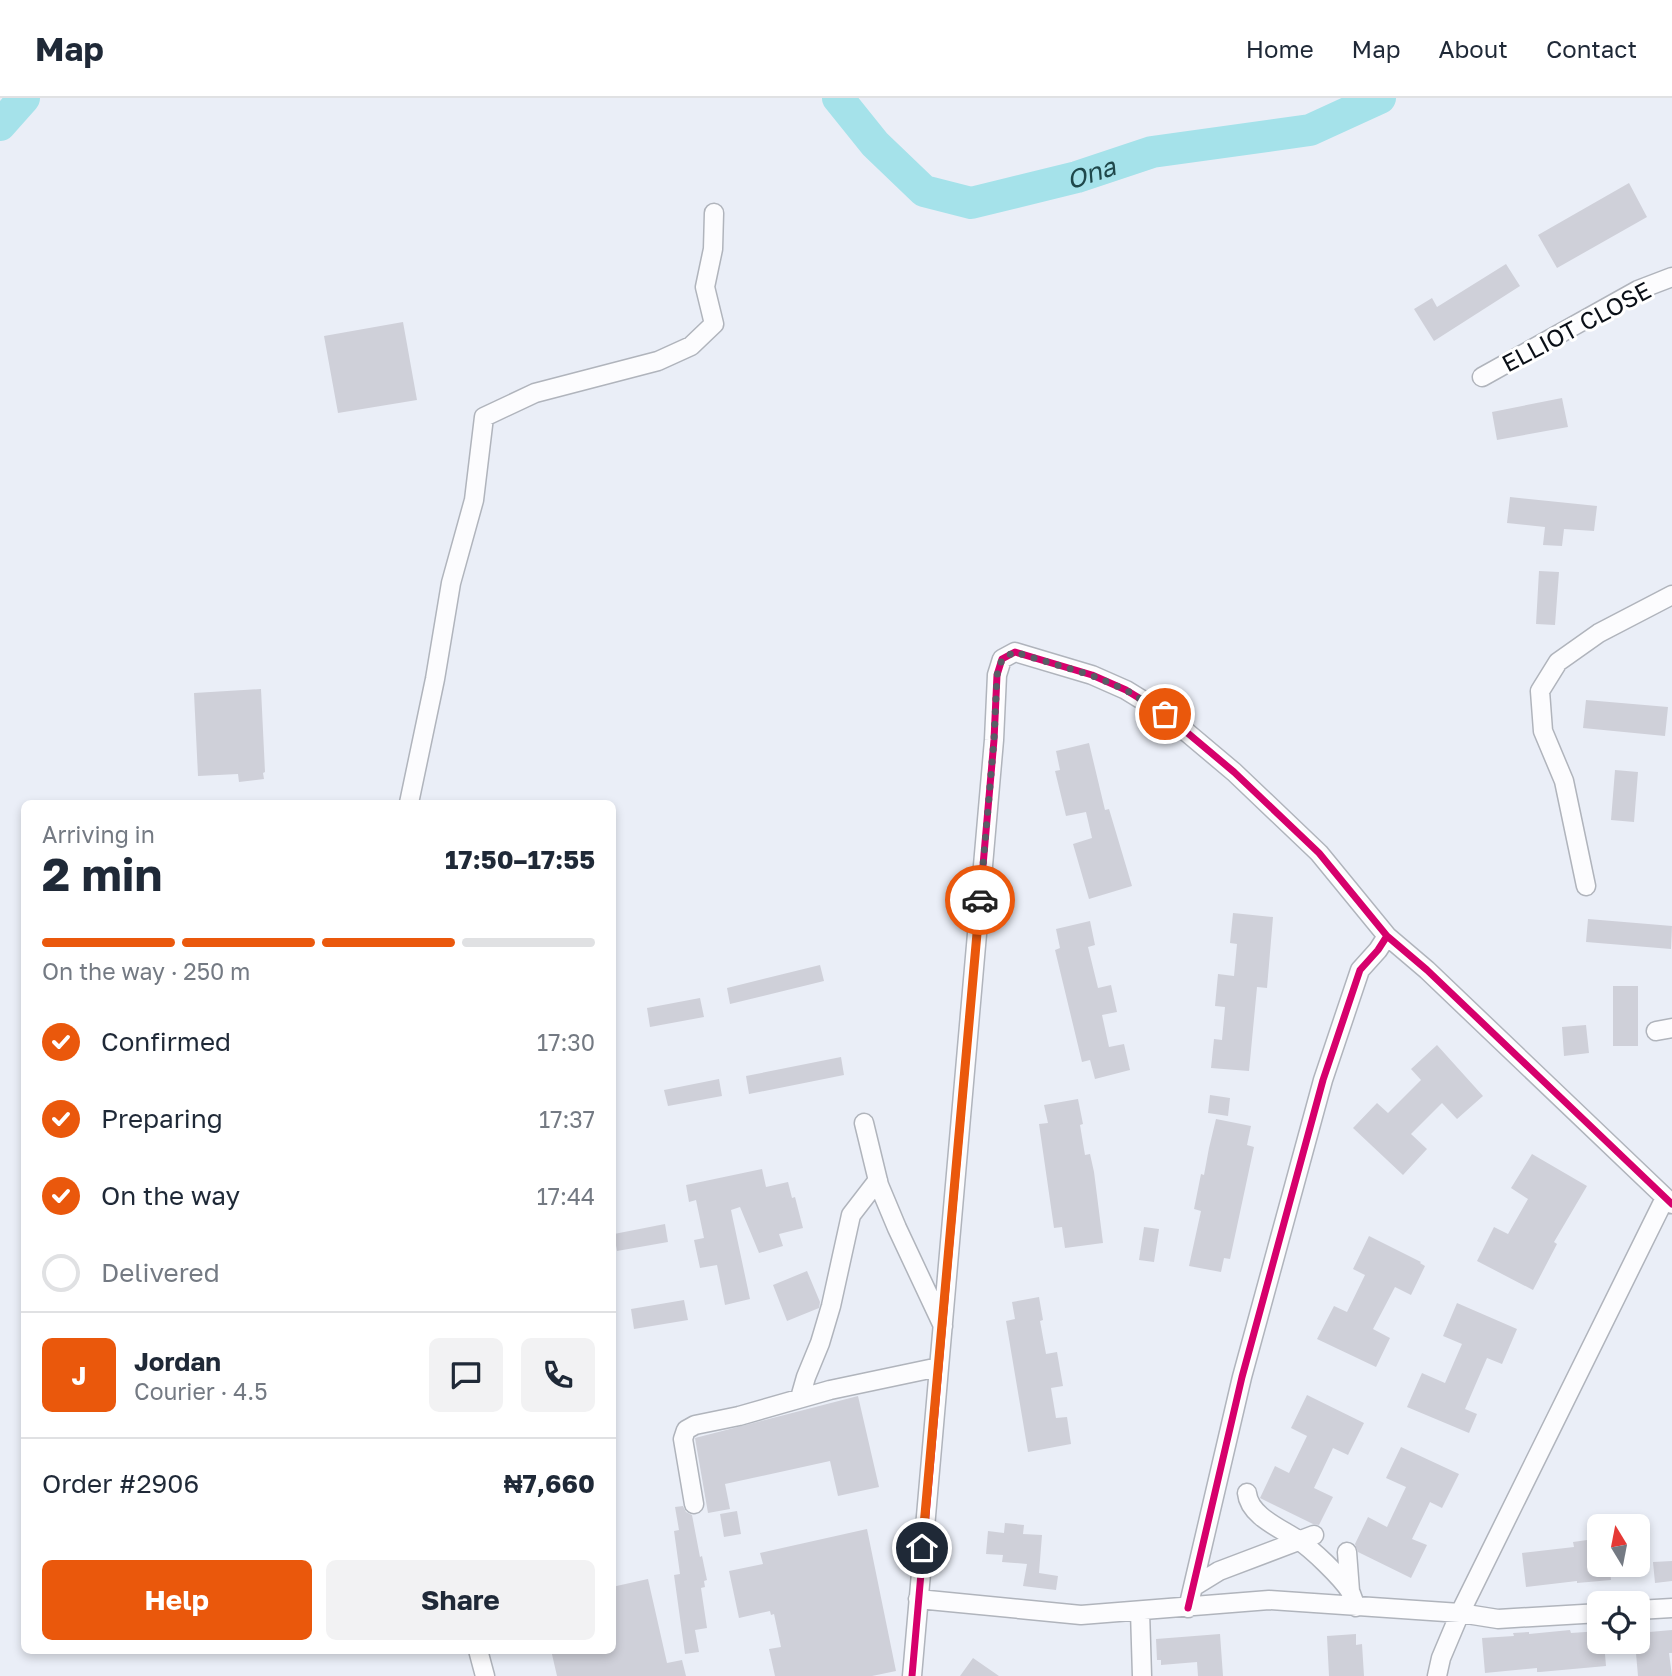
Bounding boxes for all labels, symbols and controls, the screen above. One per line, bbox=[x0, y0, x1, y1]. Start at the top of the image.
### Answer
text: Map bbox=[35, 29, 104, 68]
text: Home bbox=[1246, 34, 1314, 63]
text: Map bbox=[1352, 34, 1401, 63]
text: About bbox=[1439, 34, 1508, 63]
text: Contact bbox=[1546, 34, 1637, 63]
water label: Ona bbox=[1063, 149, 1121, 195]
street label: ELLIOT CLOSE bbox=[1497, 275, 1655, 377]
pin bbox=[1135, 684, 1195, 744]
icon: bag bbox=[1146, 695, 1184, 733]
text: Arriving in bbox=[42, 820, 155, 848]
text: 17:50–17:55 bbox=[445, 844, 595, 875]
text: 2 min bbox=[42, 846, 162, 901]
courier bbox=[945, 865, 1015, 935]
icon: car bbox=[961, 881, 999, 919]
text: On the way · 250 m bbox=[42, 957, 250, 985]
icon: check bbox=[42, 1023, 80, 1061]
text: Confirmed bbox=[101, 1026, 231, 1057]
text: 17:30 bbox=[537, 1028, 595, 1056]
icon: check bbox=[42, 1100, 80, 1138]
text: Preparing bbox=[101, 1103, 223, 1134]
text: 17:37 bbox=[539, 1105, 595, 1133]
icon: check bbox=[42, 1177, 80, 1215]
text: On the way bbox=[101, 1180, 240, 1211]
text: 17:44 bbox=[537, 1182, 595, 1210]
text: Delivered bbox=[101, 1257, 220, 1288]
button: chat bbox=[429, 1338, 503, 1412]
button: phone bbox=[521, 1338, 595, 1412]
text: Jordan bbox=[134, 1346, 221, 1377]
text: J bbox=[72, 1360, 86, 1391]
text: Courier · 4.5 bbox=[134, 1377, 267, 1405]
text: Order #2906 bbox=[42, 1468, 199, 1499]
text: ₦7,660 bbox=[504, 1468, 595, 1499]
north arrow bbox=[1587, 1514, 1650, 1577]
map controls bbox=[1587, 1514, 1650, 1654]
pin bbox=[892, 1518, 952, 1578]
icon: home bbox=[903, 1529, 941, 1567]
button: Help bbox=[42, 1560, 312, 1640]
button: Share bbox=[326, 1560, 595, 1640]
button: locate bbox=[1587, 1591, 1650, 1654]

